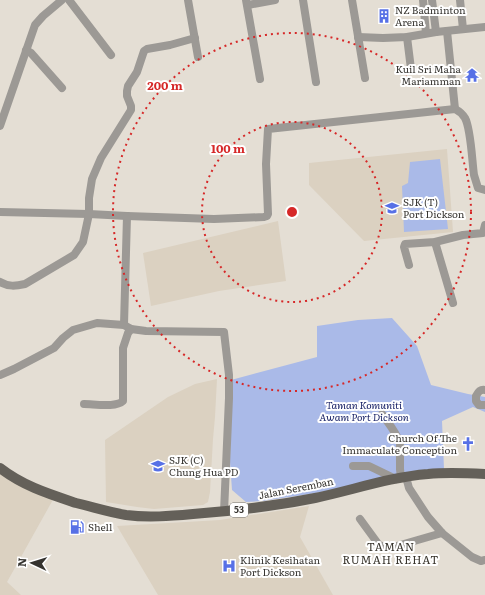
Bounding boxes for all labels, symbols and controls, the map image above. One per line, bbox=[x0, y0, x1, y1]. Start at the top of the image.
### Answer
place label: NZ Badminton Arena bbox=[395, 2, 466, 29]
building icon: NZ Badminton Arena bbox=[376, 8, 392, 24]
place label: Kuil Sri Maha Mariamman bbox=[396, 61, 462, 88]
temple icon: Kuil Sri Maha Mariamman bbox=[464, 67, 480, 83]
text: 200 m bbox=[147, 76, 183, 94]
text: 100 m bbox=[211, 139, 245, 157]
place label: SJK (T) Port Dickson bbox=[403, 194, 465, 221]
school or university icon: SJK (T) Port Dickson bbox=[384, 200, 400, 216]
centre of rings bbox=[285, 205, 299, 219]
park label: Taman Komuniti Awam Port Dickson bbox=[319, 397, 409, 424]
place label: Church Of The Immaculate Conception bbox=[342, 430, 457, 457]
church icon: Church Of The Immaculate Conception bbox=[460, 436, 476, 452]
place label: SJK (C) Chung Hua PD bbox=[169, 452, 239, 479]
school or university icon: SJK (C) Chung Hua PD bbox=[150, 458, 166, 474]
street label: Jalan Seremban bbox=[257, 473, 335, 502]
road number: 53 bbox=[230, 503, 248, 517]
fuel station icon: Shell bbox=[69, 519, 85, 535]
place label: Shell bbox=[88, 519, 113, 534]
district label: TAMAN RUMAH REHAT bbox=[343, 538, 439, 567]
north arrow bbox=[12, 543, 52, 583]
place label: Klinik Kesihatan Port Dickson bbox=[240, 552, 320, 579]
text: N bbox=[13, 557, 29, 567]
hospital icon: Klinik Kesihatan Port Dickson bbox=[221, 558, 237, 574]

